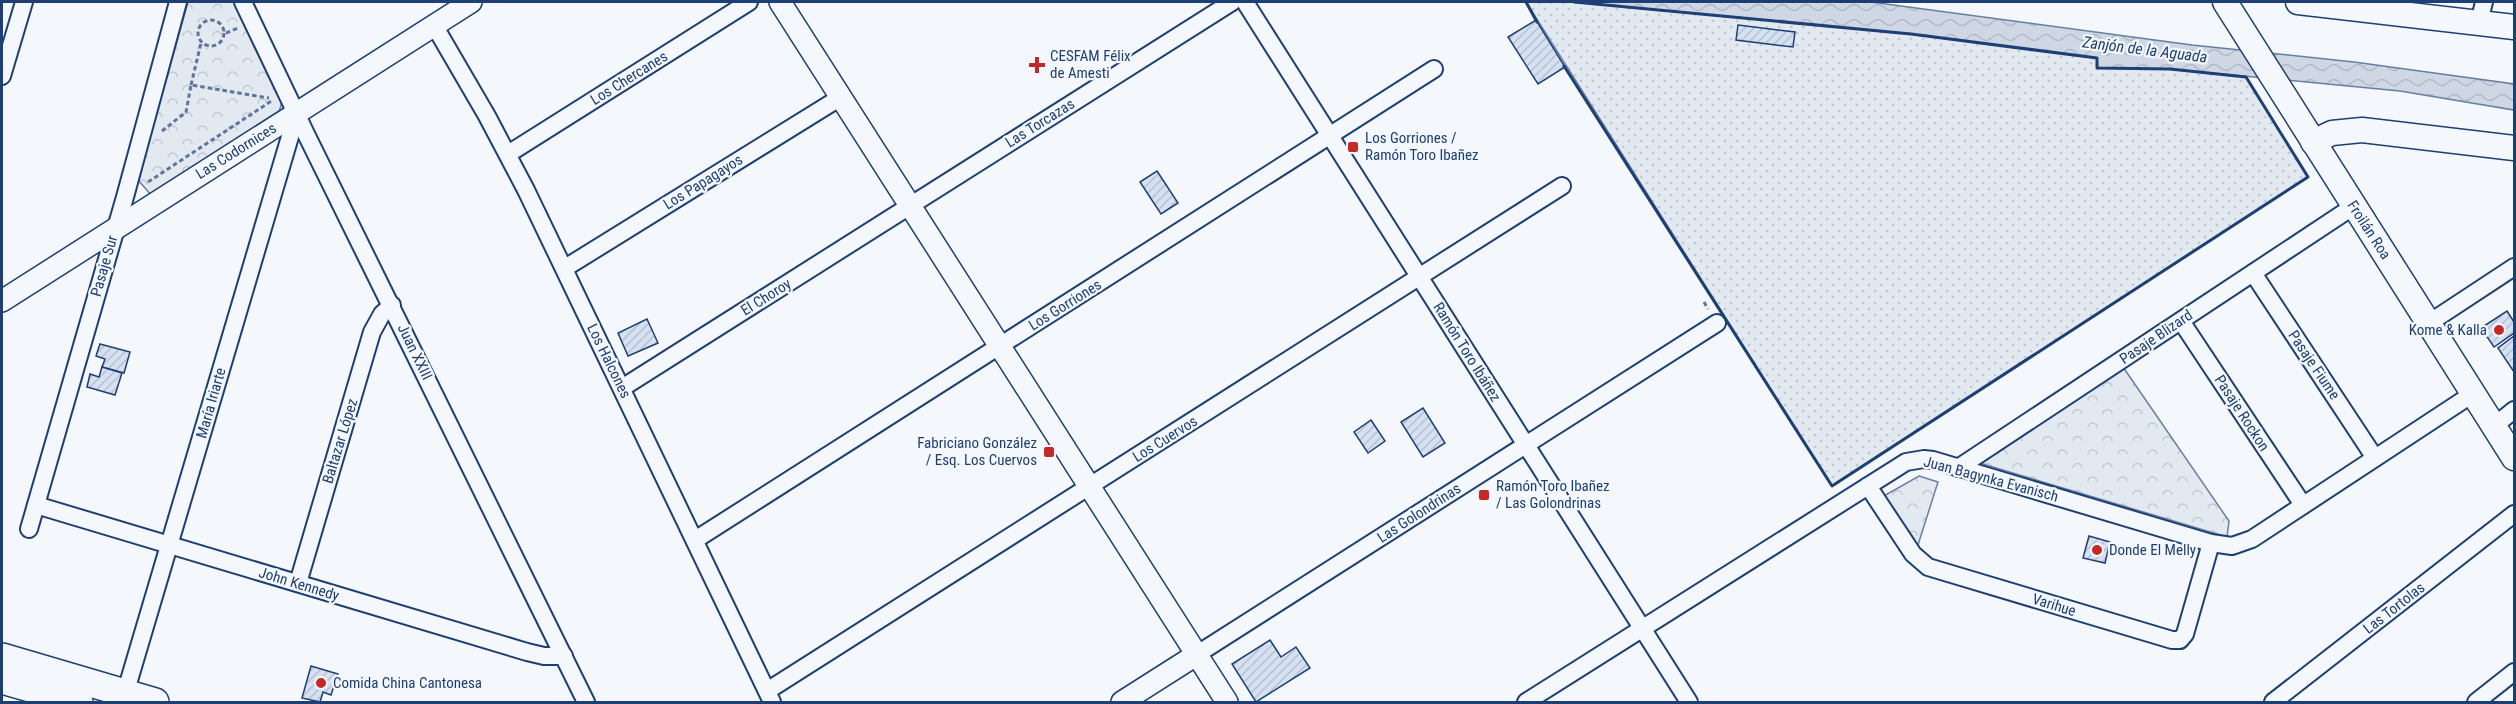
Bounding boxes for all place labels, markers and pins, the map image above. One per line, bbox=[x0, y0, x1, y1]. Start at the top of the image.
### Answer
place label: CESFAM Félix de Amesti bbox=[1050, 47, 1131, 82]
marker: CESFAM Félix de Amesti bbox=[1028, 56, 1046, 74]
place label: Los Gorriones / Ramón Toro Ibañez bbox=[1365, 129, 1479, 164]
marker: Los Gorriones / Ramón Toro Ibañez bbox=[1346, 140, 1360, 154]
place label: Kome & Kalla bbox=[2409, 321, 2487, 339]
marker: Kome & Kalla bbox=[2492, 323, 2506, 337]
place label: Fabriciano González / Esq. Los Cuervos bbox=[917, 434, 1037, 469]
marker: Fabriciano González / Esq. Los Cuervos bbox=[1042, 445, 1056, 459]
place label: Ramón Toro Ibañez / Las Golondrinas bbox=[1496, 477, 1610, 512]
marker: Ramón Toro Ibañez / Las Golondrinas bbox=[1477, 488, 1491, 502]
place label: Donde El Melly bbox=[2109, 541, 2196, 559]
marker: Donde El Melly bbox=[2090, 543, 2104, 557]
place label: Comida China Cantonesa bbox=[333, 674, 482, 692]
marker: Comida China Cantonesa bbox=[314, 676, 328, 690]

